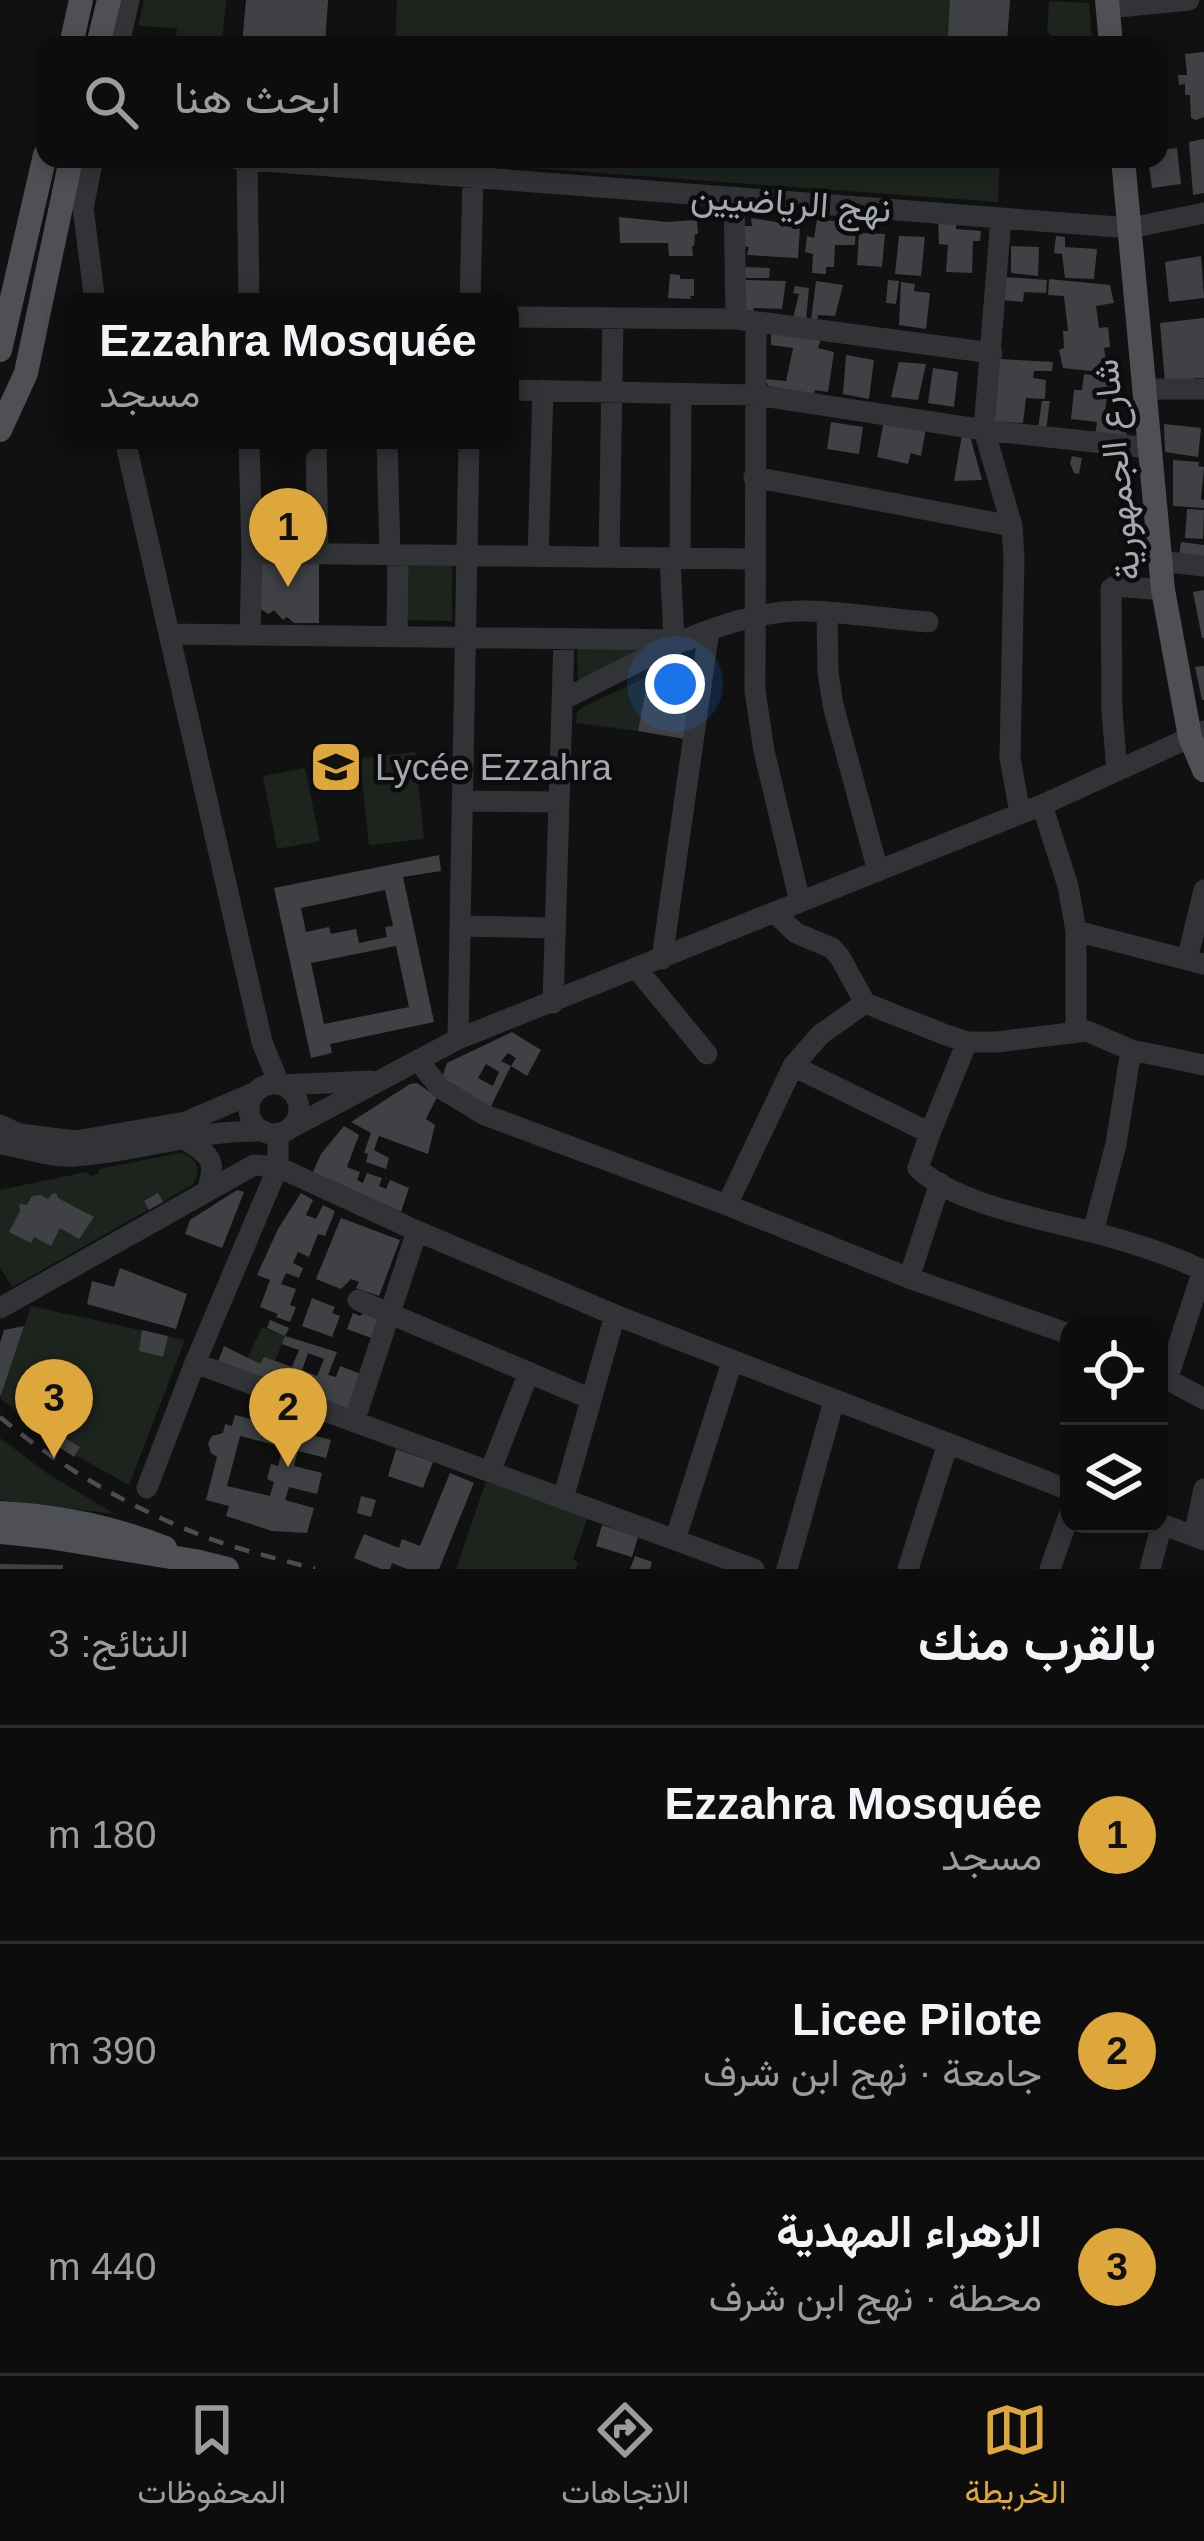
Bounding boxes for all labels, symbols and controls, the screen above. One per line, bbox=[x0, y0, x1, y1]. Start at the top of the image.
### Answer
search box bbox=[36, 36, 1168, 168]
icon: search bbox=[78, 69, 144, 135]
text: ابحث هنا bbox=[174, 72, 341, 123]
street label: نهج الرياضيين bbox=[689, 175, 893, 235]
popup bbox=[57, 293, 519, 449]
text: Ezzahra Mosquée bbox=[99, 315, 477, 366]
street label: شارع الجمهورية bbox=[1084, 357, 1152, 583]
text: مسجد bbox=[99, 372, 200, 415]
pin: 1 bbox=[249, 488, 327, 587]
your location bbox=[645, 654, 705, 714]
school or university icon: Lycée Ezzahra bbox=[308, 739, 364, 795]
place label: Lycée Ezzahra bbox=[375, 747, 613, 788]
map controls bbox=[1060, 1317, 1168, 1533]
button: locate bbox=[1060, 1317, 1168, 1425]
pin: 3 bbox=[15, 1359, 93, 1458]
pin: 2 bbox=[249, 1368, 327, 1467]
button: layers bbox=[1060, 1425, 1168, 1533]
text: بالقرب منك bbox=[918, 1614, 1156, 1671]
text: النتائج: 3 bbox=[48, 1622, 189, 1665]
text: Ezzahra Mosquée bbox=[664, 1778, 1042, 1829]
text: 180 m bbox=[48, 1813, 156, 1856]
text: 1 bbox=[1106, 1813, 1128, 1856]
text: مسجد bbox=[941, 1835, 1042, 1878]
text: Licee Pilote bbox=[792, 1994, 1042, 2045]
text: 390 m bbox=[48, 2029, 156, 2072]
text: 2 bbox=[1106, 2029, 1128, 2072]
text: جامعة · نهج ابن شرف bbox=[703, 2051, 1042, 2094]
text: الزهراء المهدية bbox=[776, 2206, 1042, 2257]
text: 440 m bbox=[48, 2245, 156, 2288]
text: 3 bbox=[1106, 2245, 1128, 2288]
text: محطة · نهج ابن شرف bbox=[709, 2276, 1042, 2319]
tab: المحفوظات bbox=[138, 2397, 286, 2521]
tab: الاتجاهات bbox=[561, 2397, 689, 2521]
tab: الخريطة bbox=[964, 2397, 1066, 2521]

